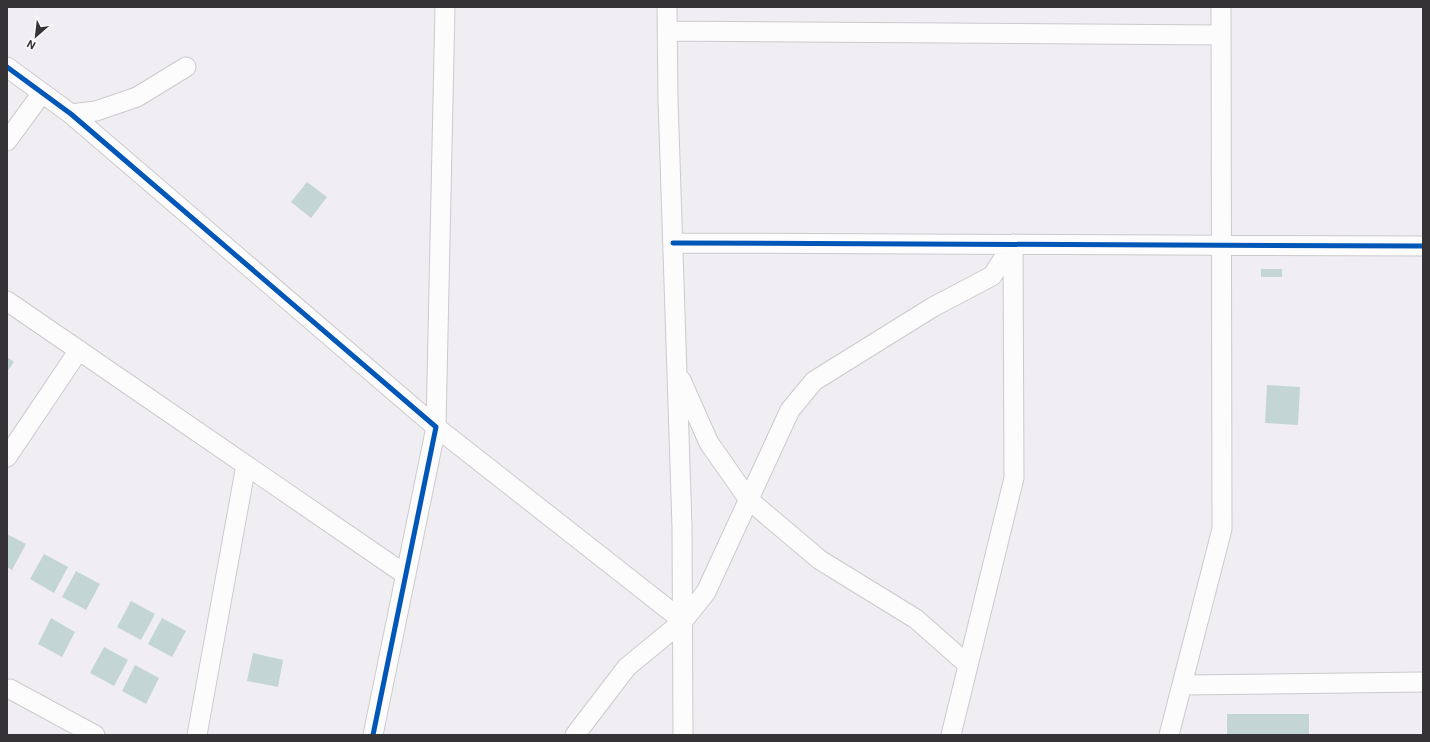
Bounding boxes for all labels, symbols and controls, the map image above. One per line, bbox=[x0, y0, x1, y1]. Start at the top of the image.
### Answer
north arrow bbox=[16, 16, 56, 56]
text: N bbox=[25, 37, 38, 52]

